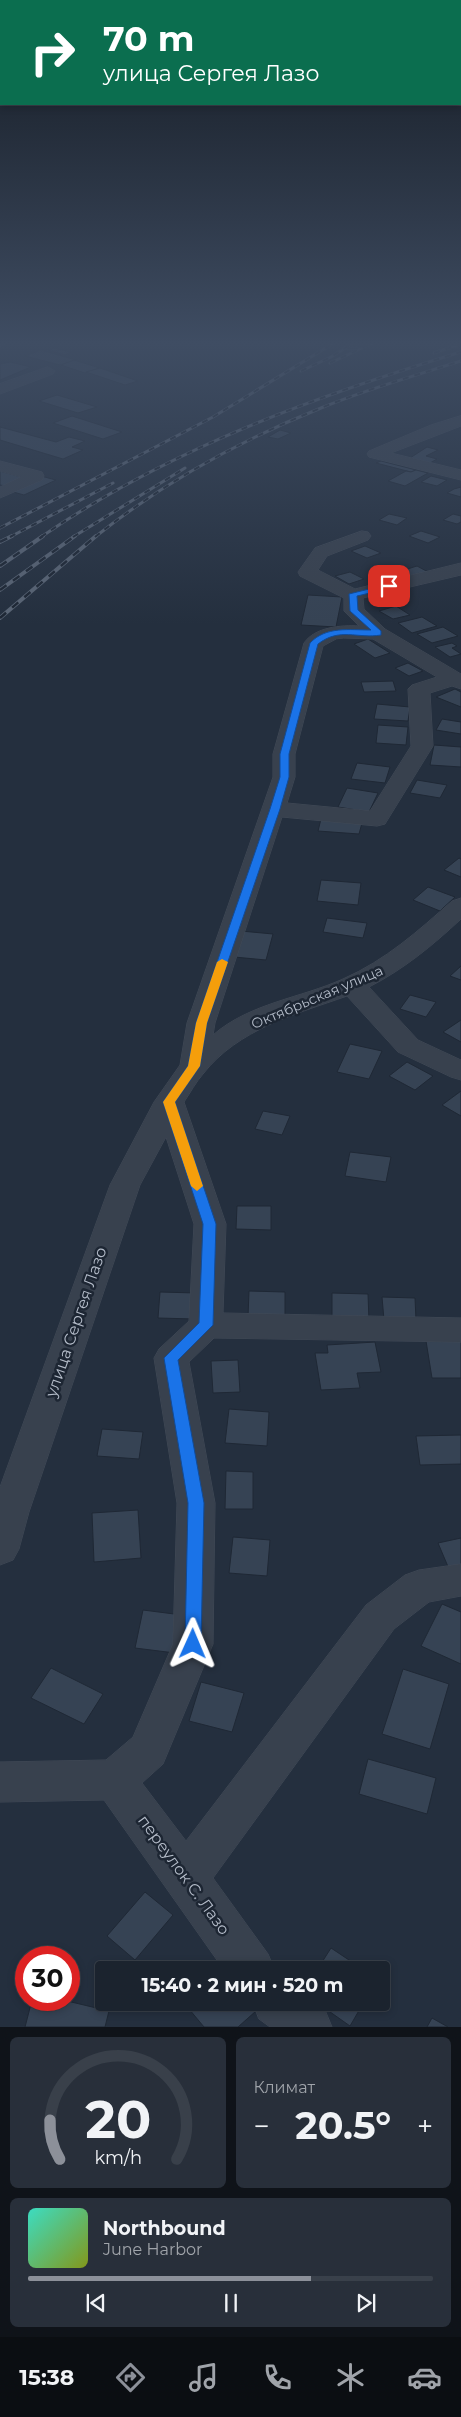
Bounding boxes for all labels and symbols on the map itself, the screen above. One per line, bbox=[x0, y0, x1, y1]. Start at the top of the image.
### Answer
pin bbox=[368, 565, 410, 607]
street label: Октябрьская улица bbox=[248, 961, 386, 1033]
street label: улица Сергея Лазо bbox=[41, 1244, 111, 1400]
position arrow bbox=[166, 1617, 218, 1669]
street label: переулок С. Лазо bbox=[134, 1811, 234, 1939]
speed limit sign: 30 bbox=[15, 1946, 80, 2011]

